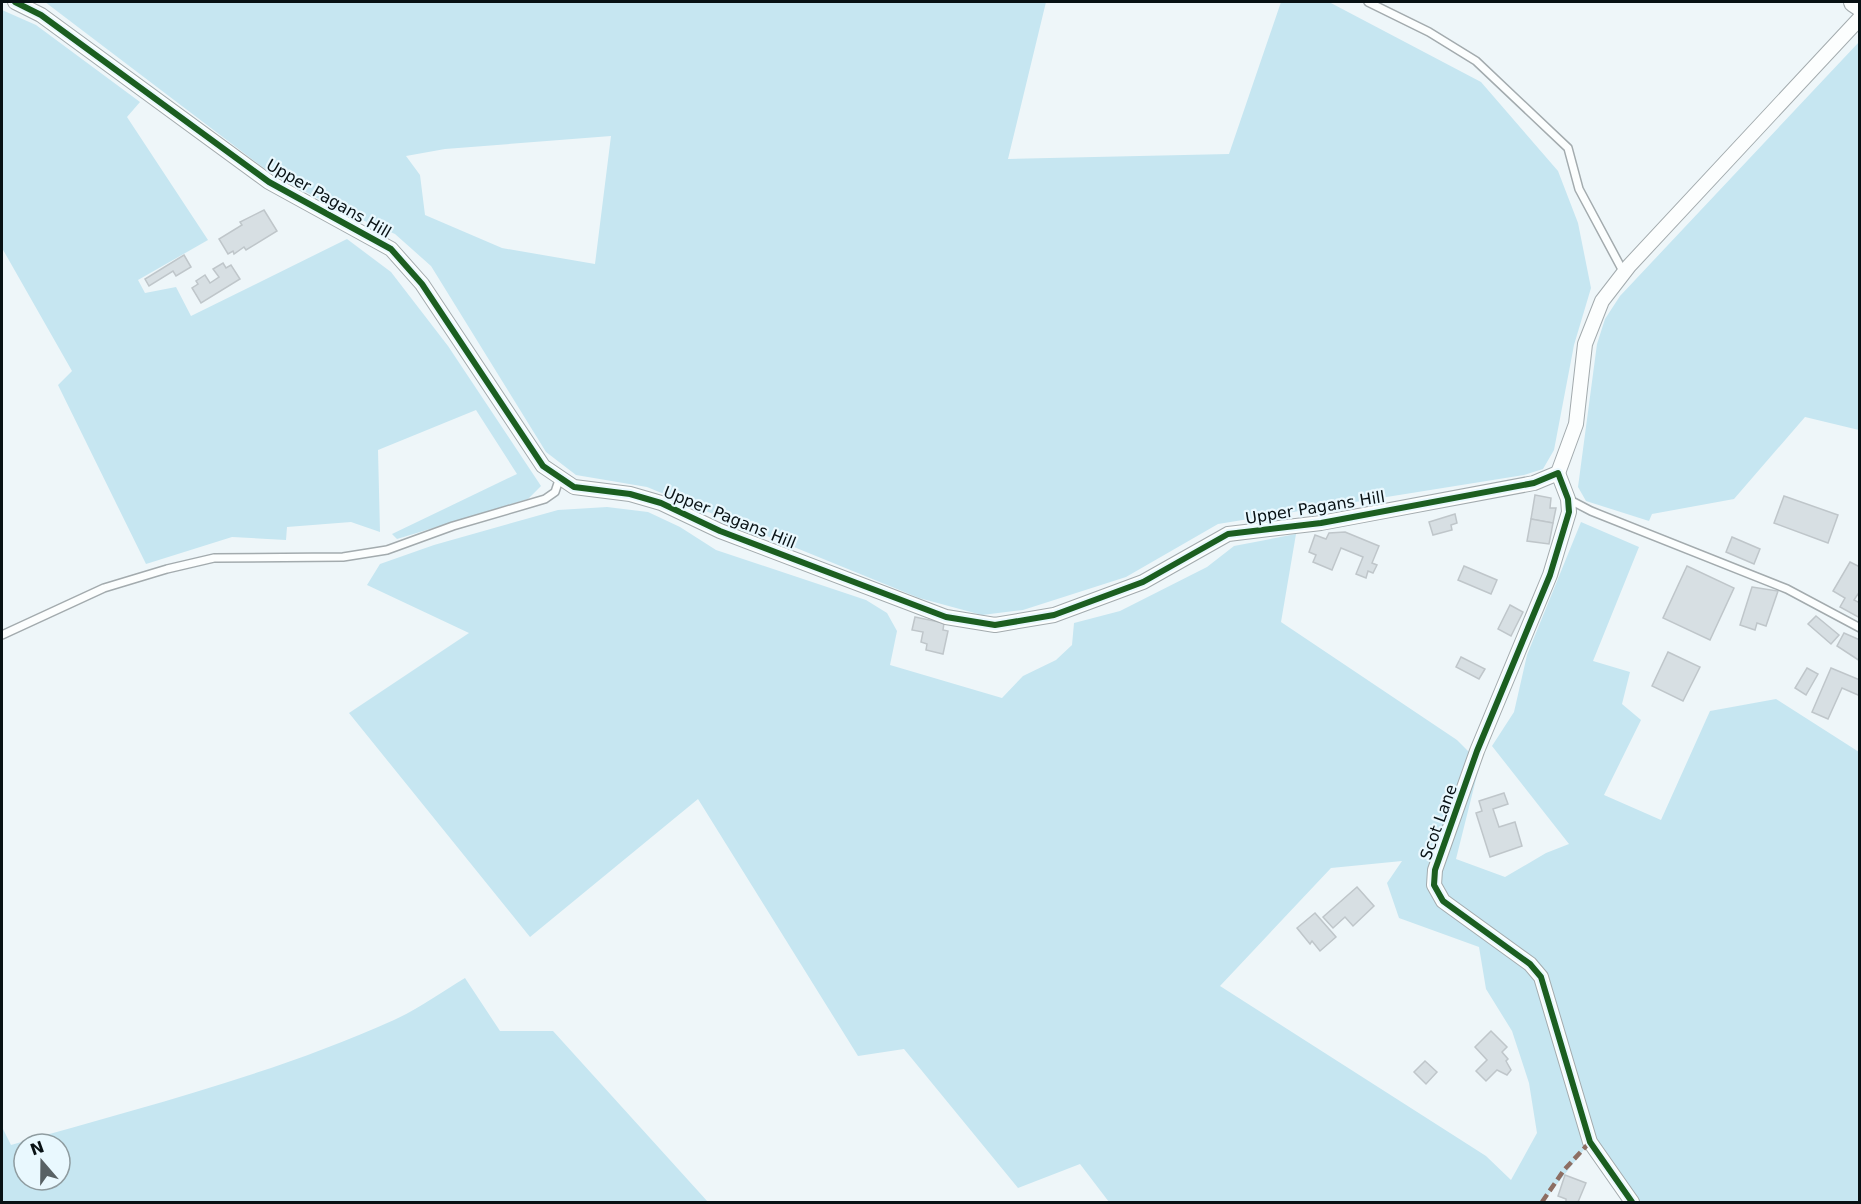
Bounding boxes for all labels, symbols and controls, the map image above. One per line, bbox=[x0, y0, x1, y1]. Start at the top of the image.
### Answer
street label: Upper Pagans Hill bbox=[263, 155, 395, 242]
street label: Upper Pagans Hill bbox=[661, 482, 799, 553]
street label: Upper Pagans Hill bbox=[1244, 487, 1386, 528]
street label: Scot Lane bbox=[1416, 782, 1461, 862]
north arrow bbox=[12, 1132, 72, 1192]
text: N bbox=[27, 1137, 47, 1160]

